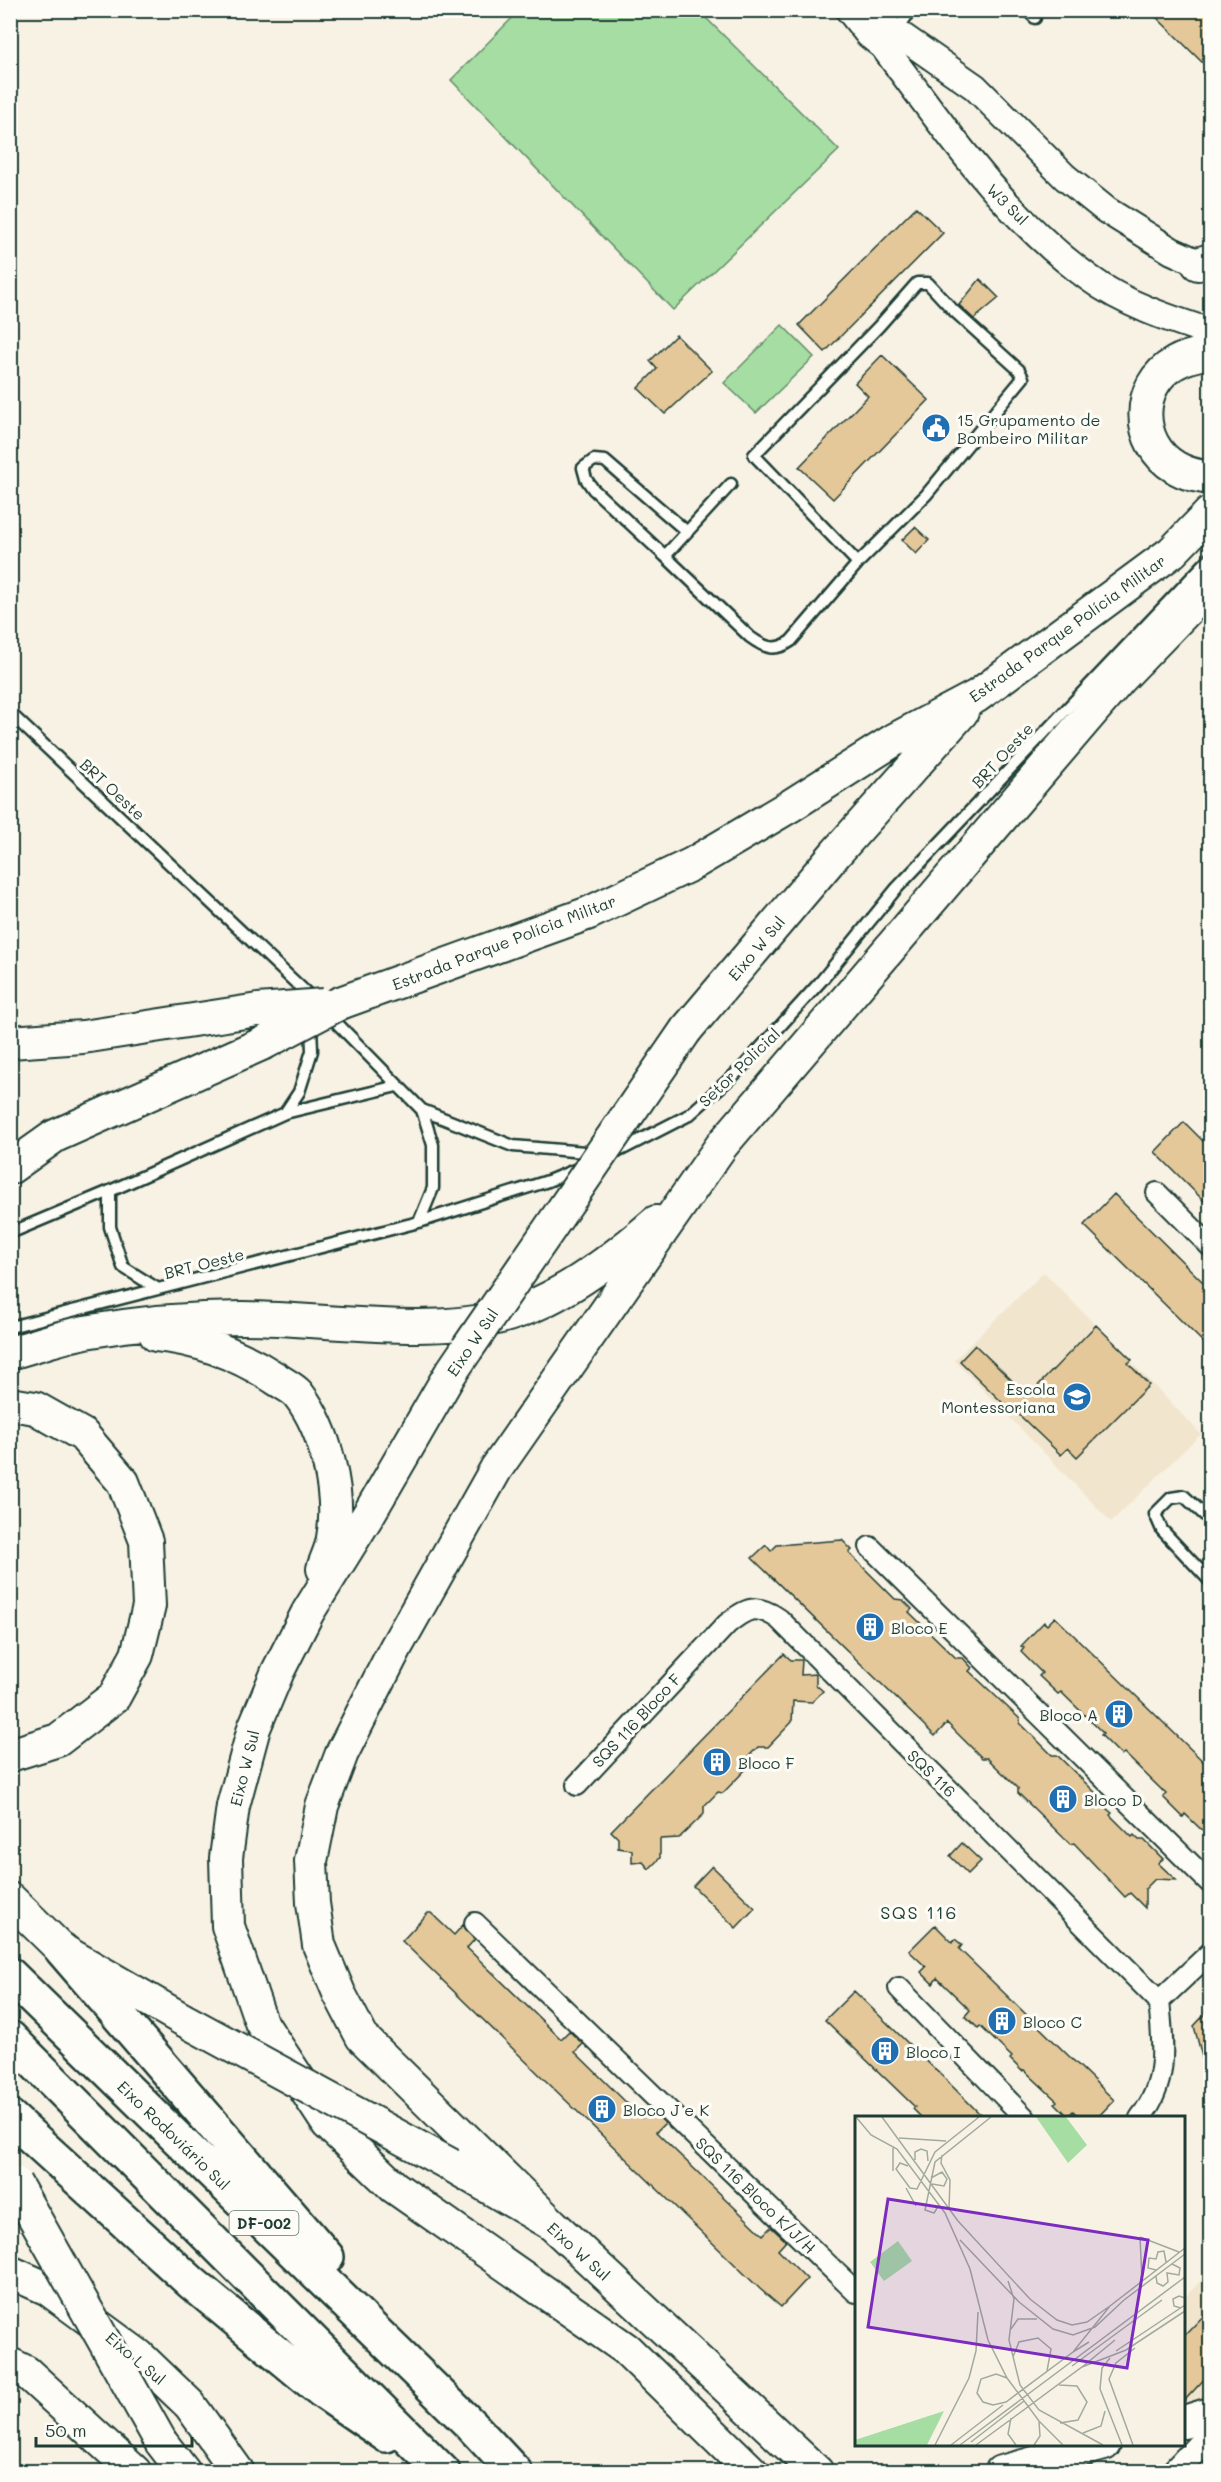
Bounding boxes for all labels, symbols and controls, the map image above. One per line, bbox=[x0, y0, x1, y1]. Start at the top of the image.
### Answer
street label: W3 Sul bbox=[983, 179, 1033, 229]
place label: 15 Grupamento de Bombeiro Militar bbox=[957, 409, 1100, 448]
public building icon: 15 Grupamento de Bombeiro Militar bbox=[920, 412, 952, 444]
street label: Estrada Parque Polícia Militar bbox=[964, 549, 1170, 707]
street label: BRT Oeste bbox=[967, 718, 1037, 792]
street label: BRT Oeste bbox=[76, 754, 150, 824]
street label: Estrada Parque Polícia Militar bbox=[389, 889, 619, 995]
street label: Eixo W Sul bbox=[723, 911, 789, 985]
street label: Setor Policial bbox=[694, 1023, 784, 1111]
street label: BRT Oeste bbox=[162, 1243, 246, 1283]
street label: Eixo W Sul bbox=[442, 1304, 502, 1380]
place label: Escola Montessoriana bbox=[941, 1378, 1056, 1417]
school or university icon: Escola Montessoriana bbox=[1061, 1381, 1093, 1413]
building icon: Bloco E bbox=[854, 1611, 886, 1643]
place label: Bloco E bbox=[891, 1617, 948, 1638]
street label: SQS 116 Bloco F bbox=[587, 1669, 685, 1771]
building icon: Bloco A bbox=[1103, 1698, 1135, 1730]
place label: Bloco A bbox=[1039, 1704, 1098, 1725]
street label: Eixo W Sul bbox=[224, 1728, 264, 1808]
street label: SQS 116 bbox=[903, 1745, 961, 1801]
building icon: Bloco F bbox=[701, 1746, 733, 1778]
place label: Bloco F bbox=[738, 1752, 794, 1773]
building icon: Bloco D bbox=[1047, 1783, 1079, 1815]
place label: Bloco D bbox=[1084, 1789, 1142, 1810]
district label: SQS 116 bbox=[880, 1900, 958, 1924]
building icon: Bloco C bbox=[986, 2005, 1018, 2037]
place label: Bloco C bbox=[1023, 2011, 1082, 2032]
building icon: Bloco I bbox=[869, 2035, 901, 2067]
place label: Bloco I bbox=[906, 2041, 960, 2062]
street label: Eixo Rodoviário Sul bbox=[113, 2076, 235, 2194]
building icon: Bloco J e K bbox=[586, 2093, 618, 2125]
place label: Bloco J e K bbox=[623, 2099, 709, 2120]
inset map bbox=[855, 2116, 1185, 2446]
street label: SQS 116 Bloco K/J/H bbox=[692, 2132, 820, 2258]
road number: DF-002 bbox=[230, 2211, 298, 2235]
street label: Eixo W Sul bbox=[543, 2217, 615, 2285]
street label: Eixo L Sul bbox=[102, 2327, 170, 2389]
scale bar bbox=[36, 2410, 192, 2448]
text: 50 m bbox=[45, 2418, 87, 2442]

